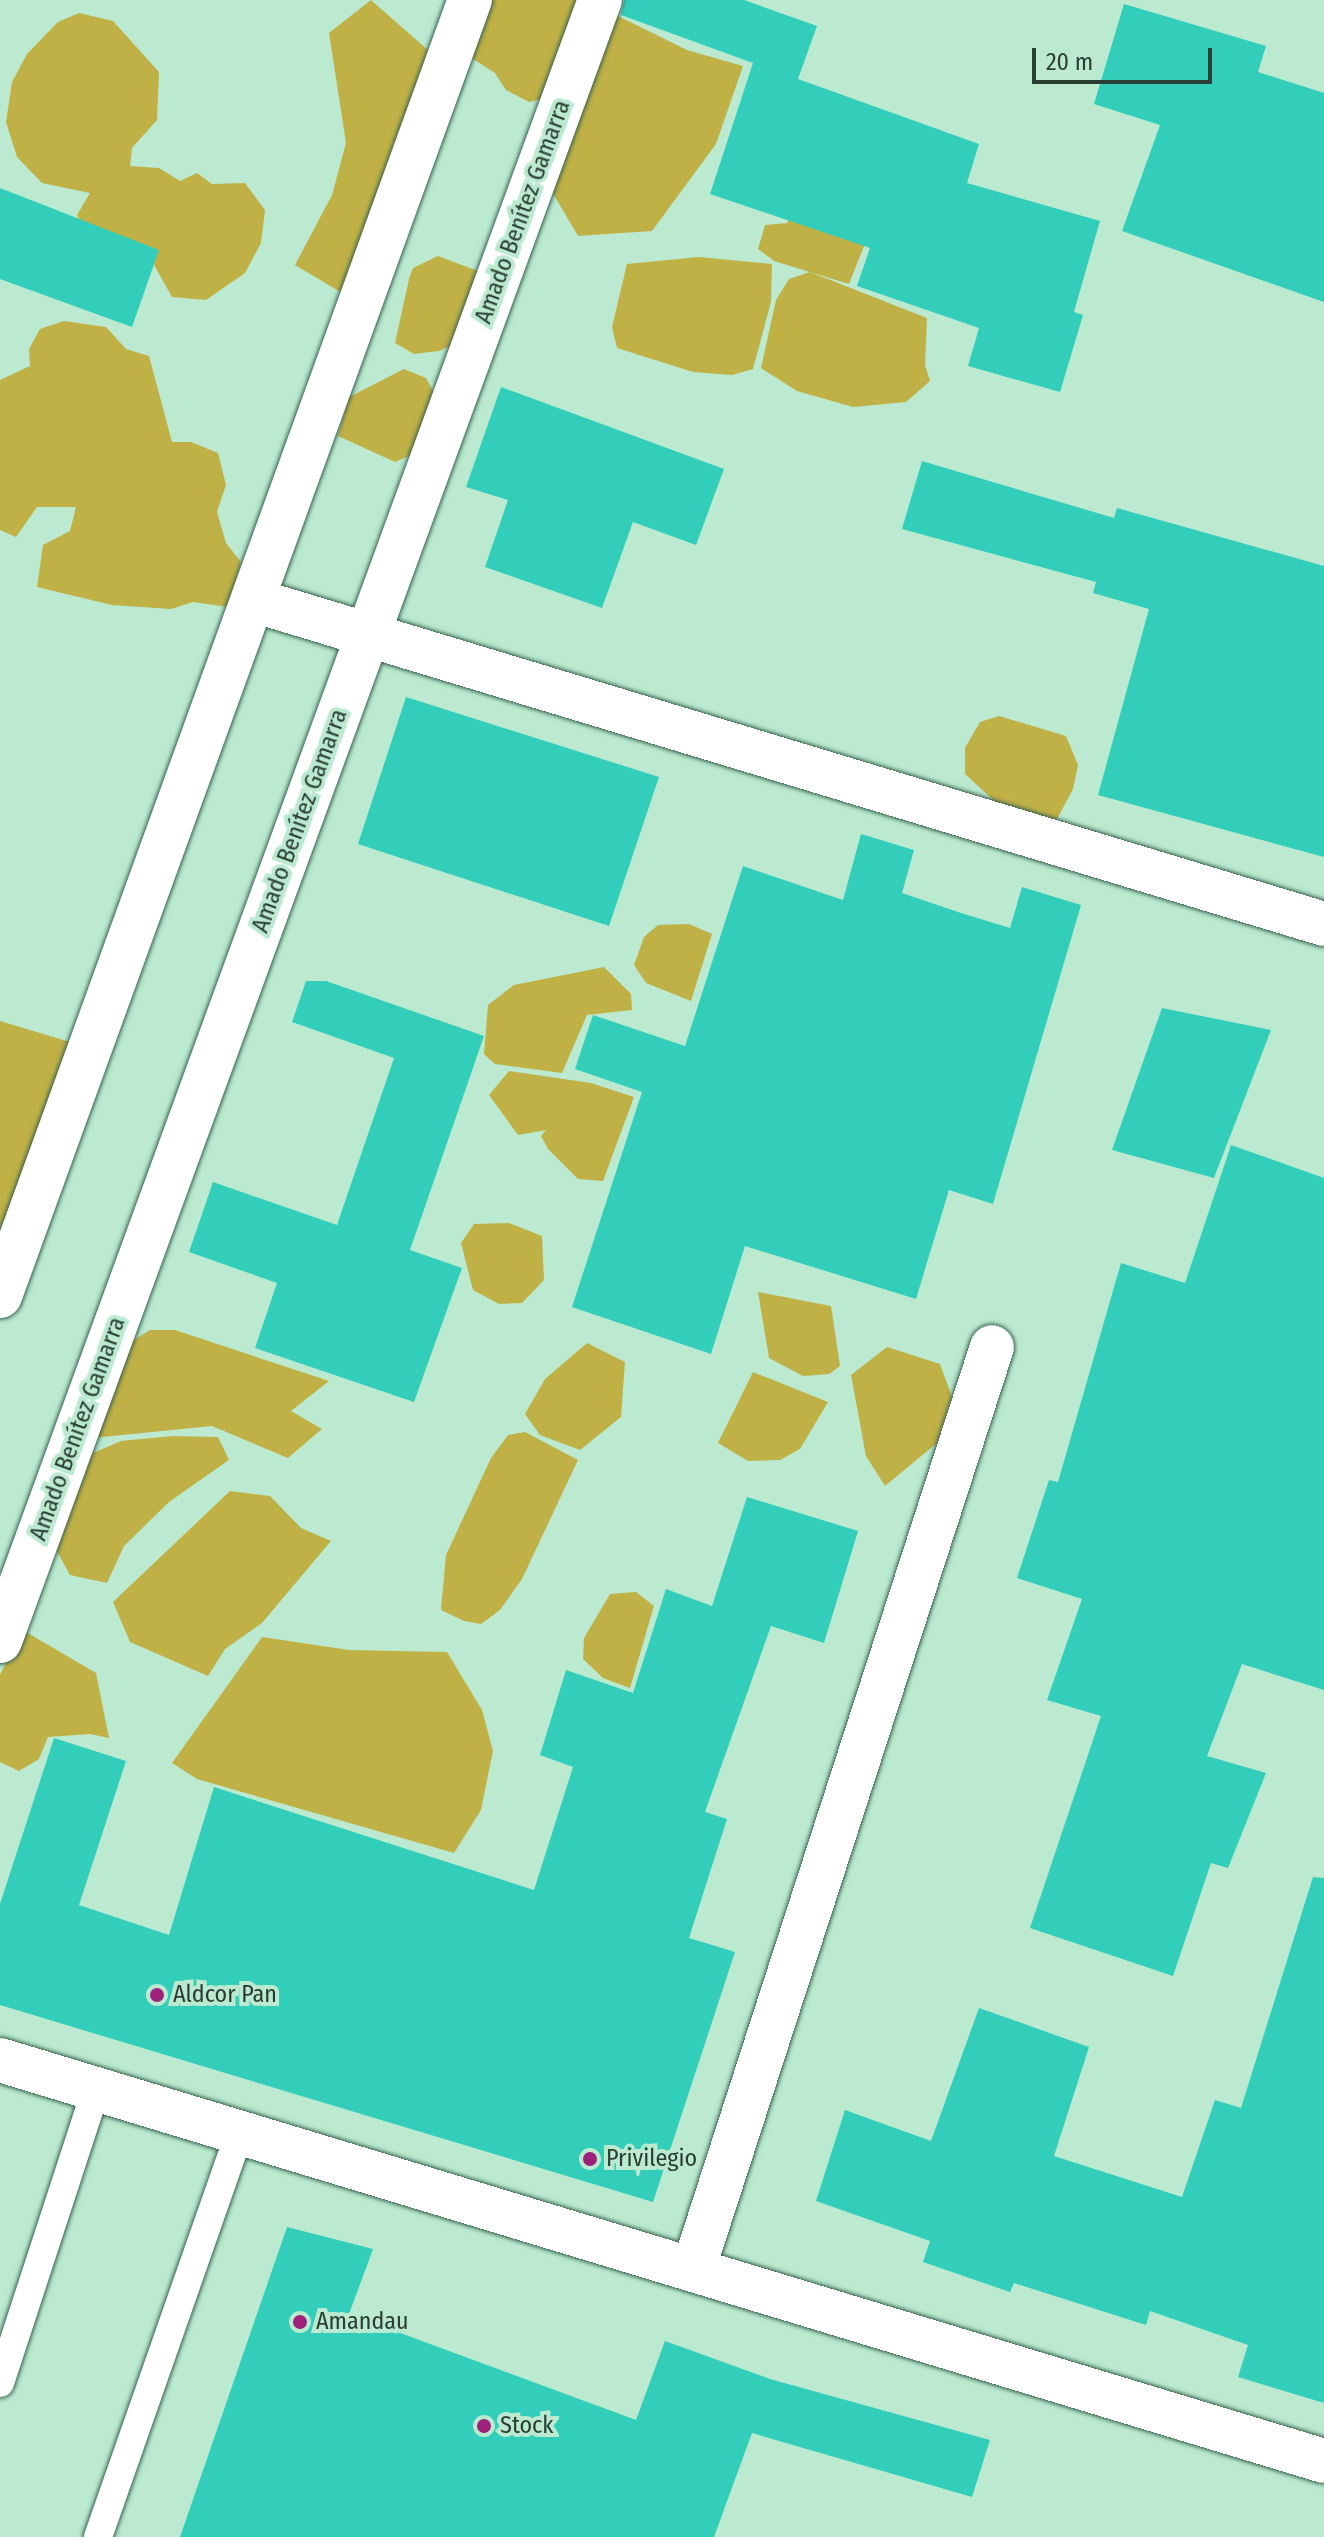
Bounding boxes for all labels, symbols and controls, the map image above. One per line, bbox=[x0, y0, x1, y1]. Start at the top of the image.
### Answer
scale bar bbox=[1036, 32, 1216, 82]
text: 20 m bbox=[1046, 48, 1093, 76]
street label: Amado Benítez Gamarra bbox=[469, 96, 577, 328]
street label: Amado Benítez Gamarra bbox=[246, 705, 354, 937]
street label: Amado Benítez Gamarra bbox=[24, 1313, 132, 1545]
place label: Aldcor Pan bbox=[173, 1981, 277, 2009]
marker: Aldcor Pan bbox=[148, 1986, 166, 2004]
place label: Privilegio bbox=[606, 2145, 697, 2173]
marker: Privilegio bbox=[581, 2150, 599, 2168]
place label: Amandau bbox=[316, 2308, 409, 2336]
marker: Amandau bbox=[291, 2313, 309, 2331]
place label: Stock bbox=[500, 2412, 553, 2440]
marker: Stock bbox=[475, 2417, 493, 2435]

